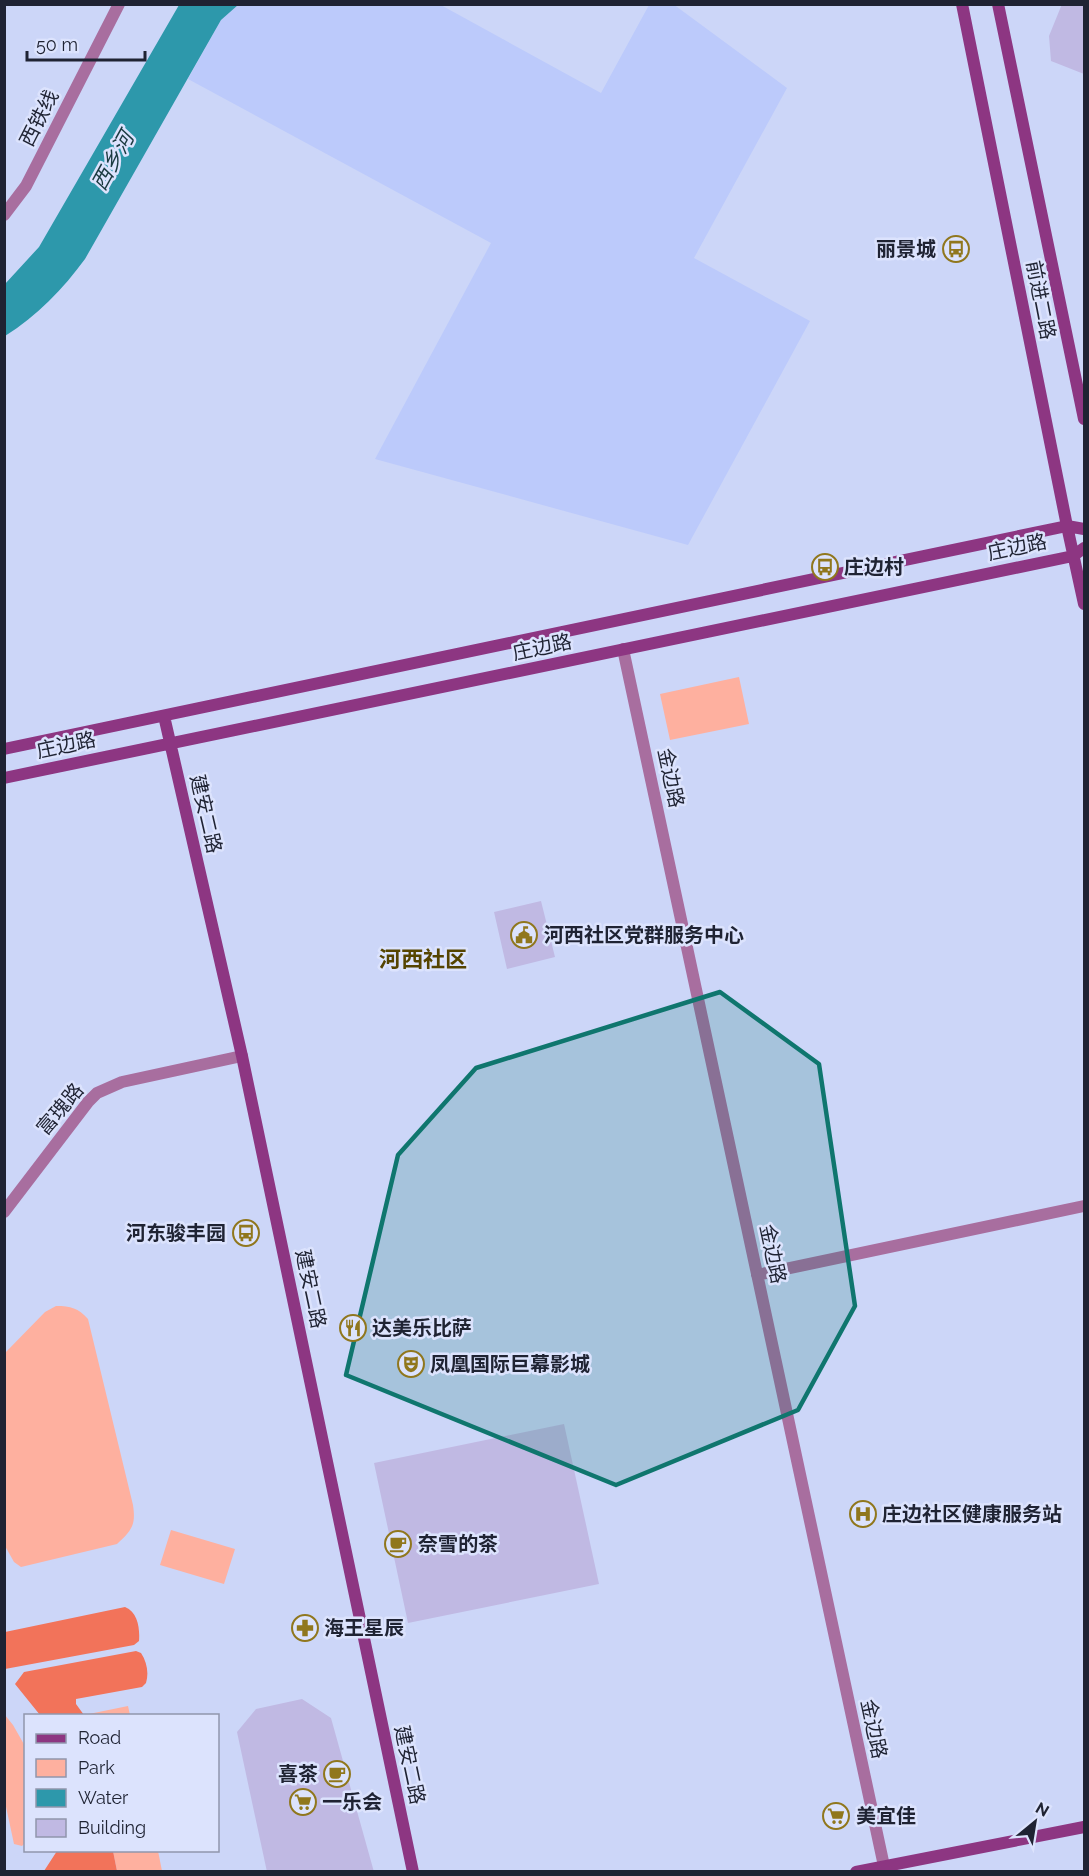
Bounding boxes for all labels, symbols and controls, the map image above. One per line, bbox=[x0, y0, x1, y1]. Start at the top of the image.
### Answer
scale bar bbox=[27, 24, 146, 62]
text: 50 m bbox=[36, 34, 78, 55]
street label: 西铁线 bbox=[15, 86, 63, 150]
water label: 西乡河 bbox=[86, 124, 141, 194]
bus stop icon: 丽景城 bbox=[941, 234, 971, 264]
place label: 丽景城 bbox=[876, 237, 936, 261]
street label: 前进二路 bbox=[1022, 258, 1060, 342]
street label: 庄边路 bbox=[985, 529, 1049, 565]
bus stop icon: 庄边村 bbox=[810, 552, 840, 582]
place label: 庄边村 bbox=[844, 555, 904, 579]
street label: 庄边路 bbox=[510, 629, 574, 665]
street label: 庄边路 bbox=[34, 727, 98, 763]
street label: 金边路 bbox=[653, 746, 689, 810]
street label: 建安二路 bbox=[185, 772, 227, 856]
public building icon: 河西社区党群服务中心 bbox=[509, 920, 539, 950]
place label: 河西社区党群服务中心 bbox=[544, 923, 744, 947]
district label: 河西社区 bbox=[379, 946, 467, 972]
street label: 富瑰路 bbox=[32, 1078, 88, 1140]
bus stop icon: 河东骏丰园 bbox=[231, 1218, 261, 1248]
place label: 河东骏丰园 bbox=[126, 1221, 226, 1245]
street label: 金边路 bbox=[755, 1222, 791, 1286]
street label: 建安二路 bbox=[291, 1247, 331, 1331]
restaurant icon: 达美乐比萨 bbox=[338, 1313, 368, 1343]
place label: 达美乐比萨 bbox=[372, 1316, 472, 1340]
theatre icon: 凤凰国际巨幕影城 bbox=[396, 1349, 426, 1379]
place label: 凤凰国际巨幕影城 bbox=[430, 1352, 590, 1376]
hospital icon: 庄边社区健康服务站 bbox=[848, 1499, 878, 1529]
place label: 庄边社区健康服务站 bbox=[882, 1502, 1062, 1526]
cafe icon: 奈雪的茶 bbox=[383, 1529, 413, 1559]
place label: 奈雪的茶 bbox=[418, 1532, 498, 1556]
pharmacy icon: 海王星辰 bbox=[290, 1613, 320, 1643]
place label: 海王星辰 bbox=[324, 1616, 404, 1640]
street label: 金边路 bbox=[856, 1697, 892, 1761]
legend bbox=[24, 1714, 219, 1852]
street label: 建安二路 bbox=[390, 1723, 430, 1807]
text: Road bbox=[78, 1727, 121, 1748]
text: Park bbox=[78, 1757, 115, 1778]
cafe icon: 喜茶 bbox=[322, 1759, 352, 1789]
place label: 喜茶 bbox=[278, 1762, 318, 1786]
text: Water bbox=[78, 1787, 129, 1808]
supermarket icon: 一乐会 bbox=[288, 1787, 318, 1817]
place label: 一乐会 bbox=[322, 1790, 382, 1814]
north arrow bbox=[1005, 1792, 1065, 1852]
text: N bbox=[1032, 1798, 1052, 1821]
supermarket icon: 美宜佳 bbox=[821, 1801, 851, 1831]
place label: 美宜佳 bbox=[856, 1804, 916, 1828]
text: Building bbox=[78, 1817, 146, 1838]

